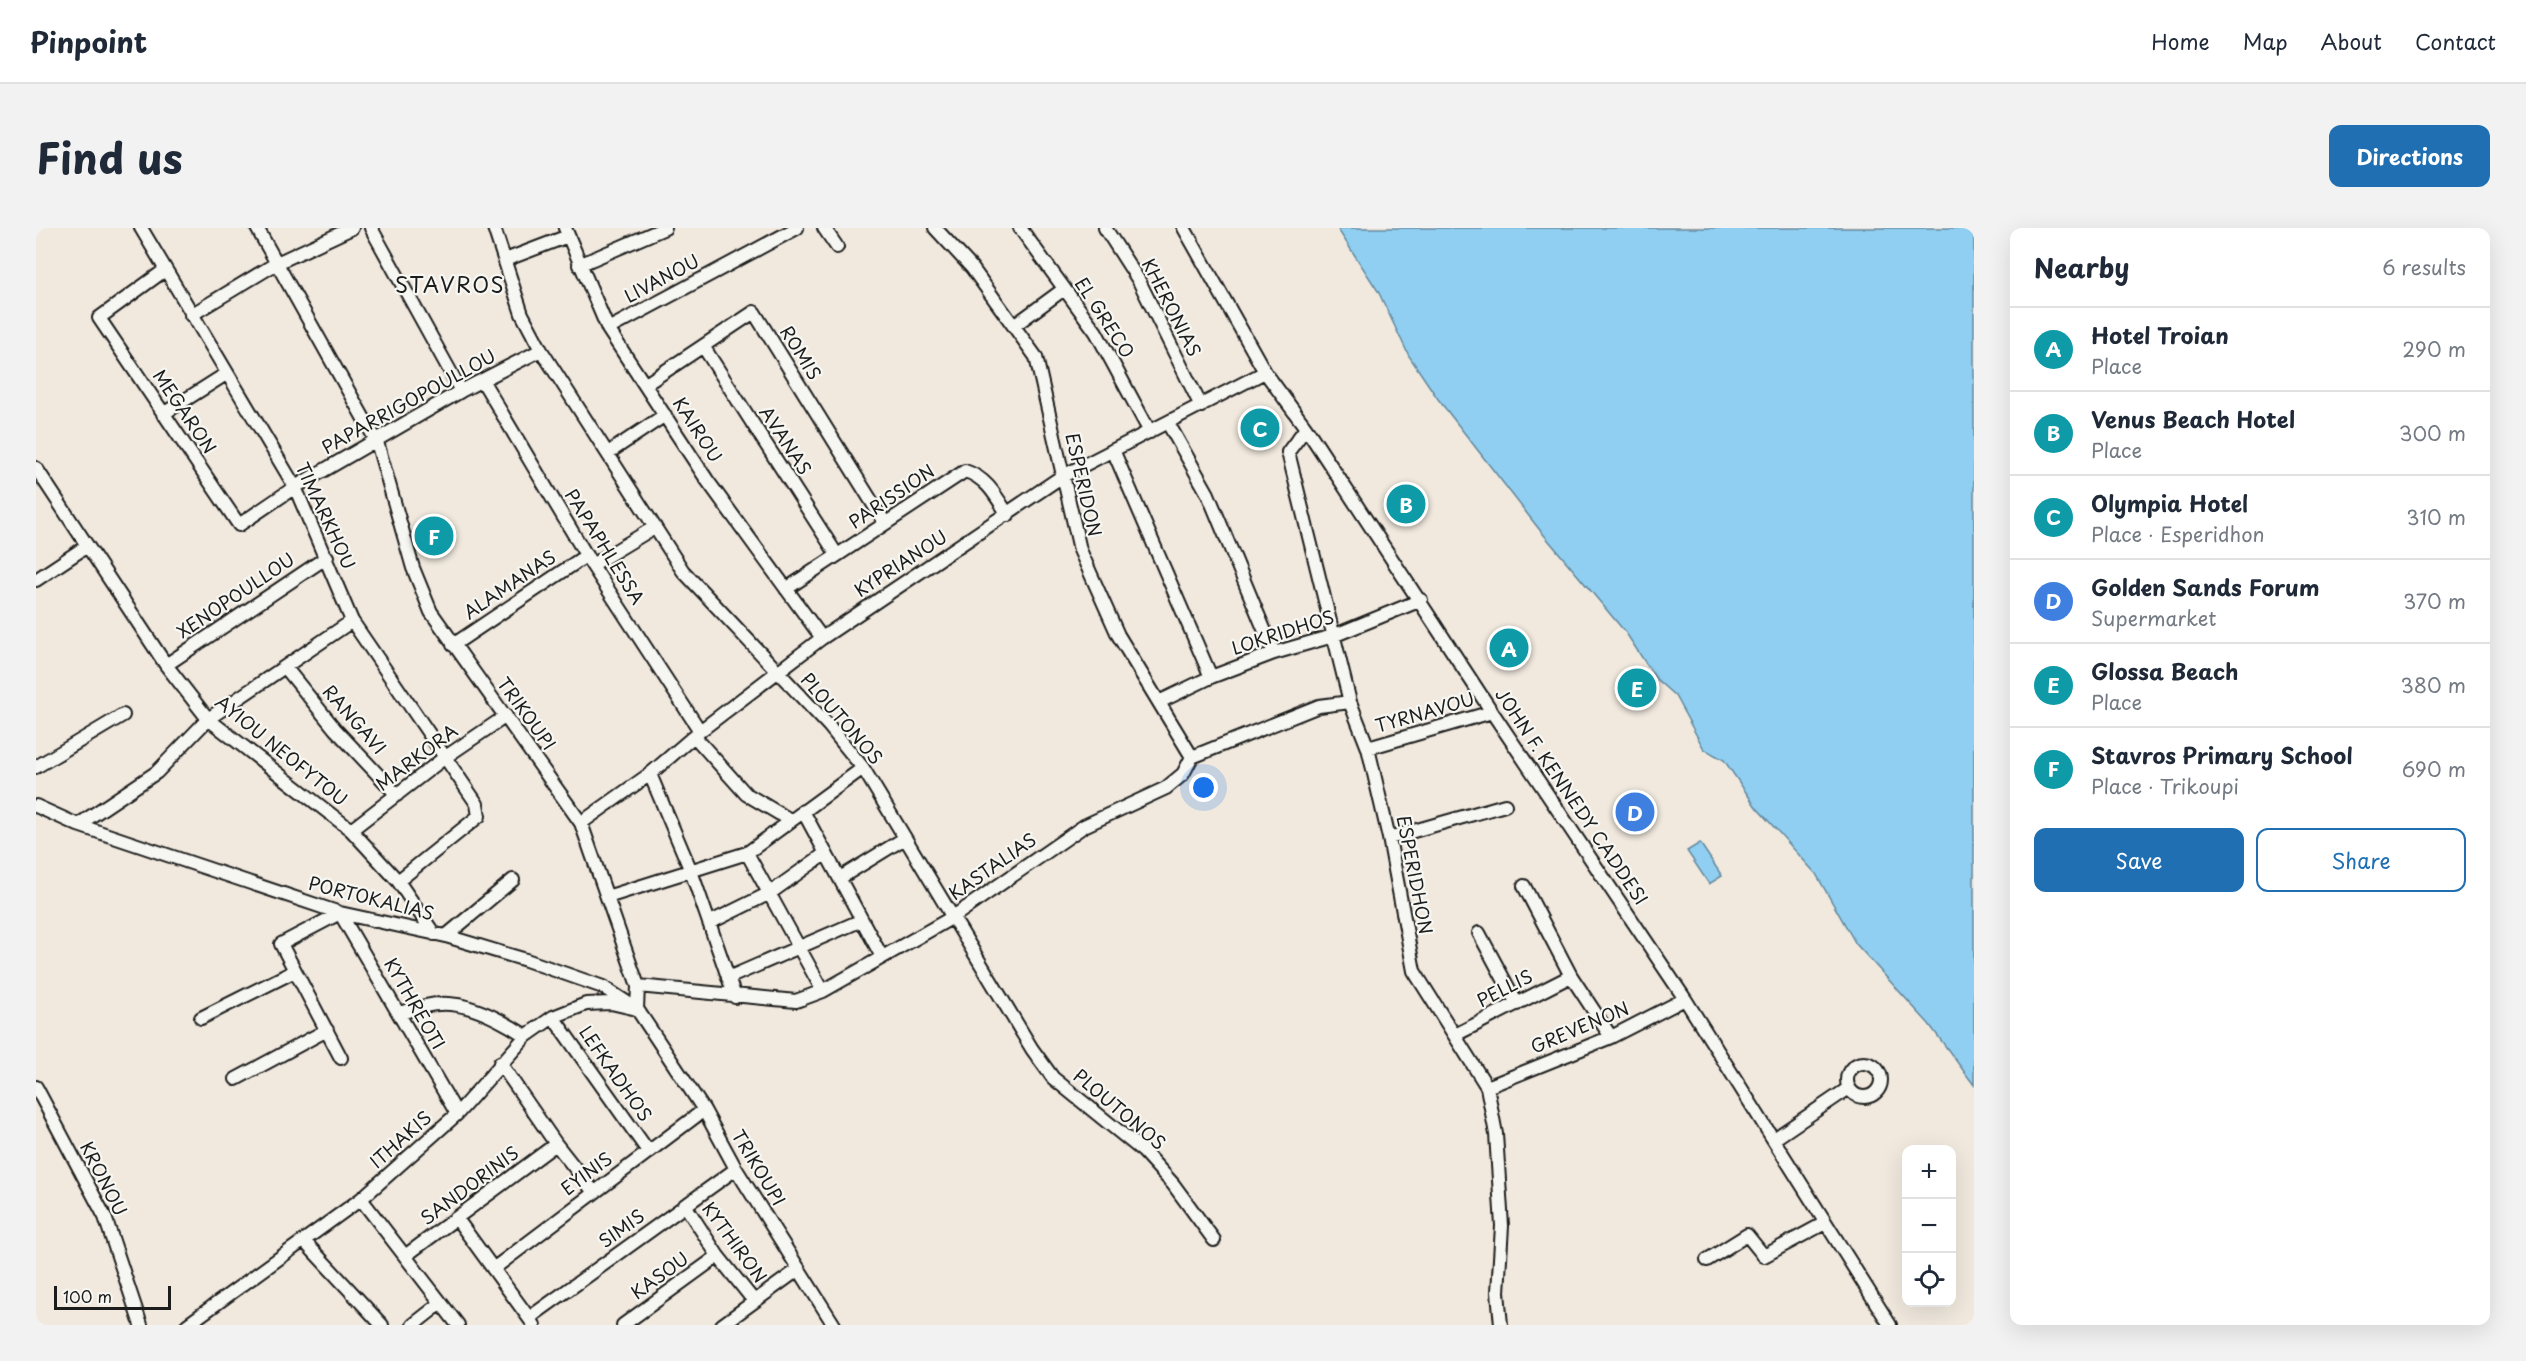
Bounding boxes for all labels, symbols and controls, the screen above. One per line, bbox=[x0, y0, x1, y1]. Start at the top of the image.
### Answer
text: Pinpoint bbox=[30, 20, 147, 63]
text: Home bbox=[2151, 25, 2210, 57]
text: Map bbox=[2243, 25, 2288, 57]
text: About bbox=[2321, 25, 2382, 57]
text: Contact bbox=[2415, 25, 2496, 57]
text: Find us bbox=[36, 125, 183, 188]
button: Directions bbox=[2329, 125, 2490, 187]
street label: LIVANOU bbox=[619, 247, 704, 309]
text: Nearby bbox=[2034, 248, 2129, 287]
text: 6 results bbox=[2382, 252, 2466, 282]
street label: KHERONIAS bbox=[1136, 253, 1209, 361]
district label: STAVROS bbox=[395, 268, 505, 300]
street label: EL GRECO bbox=[1069, 272, 1141, 363]
text: Hotel Troian bbox=[2091, 318, 2229, 351]
street label: ROMIS bbox=[774, 320, 828, 385]
text: A bbox=[2046, 334, 2061, 364]
text: 290 m bbox=[2402, 334, 2466, 364]
street label: PAPARRIGOPOULLOU bbox=[316, 341, 500, 460]
text: Place bbox=[2091, 351, 2142, 381]
street label: MEGARON bbox=[147, 363, 224, 459]
street label: KAIROU bbox=[667, 391, 730, 467]
street label: AVANAS bbox=[754, 400, 819, 480]
text: Venus Beach Hotel bbox=[2091, 402, 2295, 435]
pin: C bbox=[1240, 406, 1280, 450]
text: B bbox=[2047, 418, 2060, 448]
text: 300 m bbox=[2399, 418, 2466, 448]
street label: ESPERIDON bbox=[1059, 430, 1110, 539]
text: Place bbox=[2091, 435, 2142, 465]
street label: TIMARKHOU bbox=[290, 457, 363, 573]
street label: PARISSION bbox=[843, 457, 940, 535]
pin: B bbox=[1386, 482, 1426, 526]
street label: PAPAPHLESSA bbox=[559, 483, 652, 609]
text: Olympia Hotel bbox=[2091, 486, 2248, 519]
text: C bbox=[2046, 502, 2061, 532]
text: 310 m bbox=[2406, 502, 2466, 532]
pin: F bbox=[414, 514, 454, 558]
text: Place · Esperidhon bbox=[2091, 519, 2264, 549]
street label: KYPRIANOU bbox=[849, 523, 952, 603]
street label: ALAMANAS bbox=[457, 543, 561, 625]
street label: XENOPOULLOU bbox=[171, 545, 299, 644]
text: Golden Sands Forum bbox=[2091, 570, 2320, 603]
text: D bbox=[2046, 586, 2061, 616]
text: 370 m bbox=[2403, 586, 2466, 616]
street label: LOKRIDHOS bbox=[1228, 602, 1337, 661]
text: Supermarket bbox=[2091, 603, 2217, 633]
pin: A bbox=[1490, 626, 1528, 670]
text: Glossa Beach bbox=[2091, 654, 2239, 687]
street label: PLOUTONOS bbox=[795, 666, 890, 770]
pin: E bbox=[1618, 666, 1656, 710]
text: E bbox=[2047, 670, 2060, 700]
text: 380 m bbox=[2400, 670, 2466, 700]
street label: TRIKOUPI bbox=[491, 671, 563, 755]
street label: RANGAVI bbox=[317, 678, 393, 760]
street label: TYRNAVOU bbox=[1372, 684, 1477, 739]
street label: JOHN F. KENNEDY CADDESI bbox=[1490, 684, 1652, 910]
text: Place bbox=[2091, 687, 2142, 717]
street label: AYIOU NEOFYTOU bbox=[210, 688, 354, 812]
street label: MARKORA bbox=[369, 717, 463, 797]
text: Stavros Primary School bbox=[2091, 738, 2353, 771]
text: F bbox=[2048, 754, 2059, 784]
text: 690 m bbox=[2402, 754, 2466, 784]
text: Place · Trikoupi bbox=[2091, 771, 2239, 801]
your location bbox=[1189, 773, 1218, 802]
pin: D bbox=[1616, 790, 1654, 834]
street label: ESPERIDHON bbox=[1391, 813, 1440, 936]
street label: KASTALIAS bbox=[943, 826, 1041, 906]
button: Save bbox=[2034, 828, 2244, 892]
button: Share bbox=[2256, 828, 2466, 892]
street label: PORTOKALIAS bbox=[306, 869, 437, 926]
street label: KYTHREOTI bbox=[378, 953, 452, 1054]
street label: PELLIS bbox=[1472, 962, 1537, 1013]
street label: GREVENON bbox=[1526, 994, 1633, 1059]
street label: LEFKADHOS bbox=[573, 1020, 659, 1126]
street label: PLOUTONOS bbox=[1068, 1062, 1172, 1156]
street label: ITHAKIS bbox=[363, 1104, 437, 1174]
street label: TRIKOUPI bbox=[726, 1124, 793, 1211]
street label: KRONOU bbox=[74, 1137, 135, 1220]
street label: SANDORINIS bbox=[414, 1139, 524, 1231]
street label: EYINIS bbox=[555, 1145, 617, 1201]
map controls bbox=[1902, 1145, 1956, 1307]
button: + bbox=[1902, 1145, 1956, 1199]
street label: KYTHIRON bbox=[697, 1196, 774, 1288]
button: − bbox=[1902, 1199, 1956, 1253]
street label: SIMIS bbox=[593, 1202, 650, 1254]
street label: KASOU bbox=[625, 1245, 694, 1305]
button: locate bbox=[1902, 1253, 1956, 1307]
scale bar bbox=[54, 1283, 171, 1310]
text: 100 m bbox=[63, 1284, 112, 1308]

